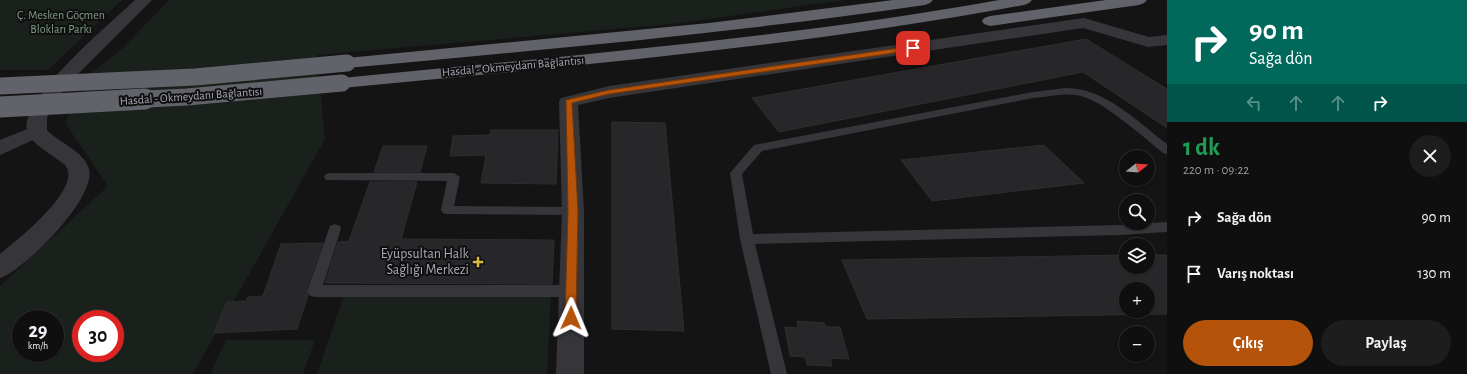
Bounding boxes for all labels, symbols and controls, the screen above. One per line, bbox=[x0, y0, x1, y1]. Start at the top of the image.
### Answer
park label: Ç. Mesken Göçmen Blokları Parkı bbox=[17, 9, 105, 35]
icon: right bbox=[1183, 16, 1235, 68]
text: 90 m bbox=[1249, 17, 1304, 45]
pin bbox=[896, 31, 930, 65]
icon: arrive bbox=[902, 37, 924, 59]
text: Sağa dön bbox=[1249, 50, 1313, 68]
street label: Hasdal - Okmeydanı Bağlantısı bbox=[441, 54, 585, 79]
street label: Hasdal - Okmeydanı Bağlantısı bbox=[119, 85, 263, 108]
icon: left bbox=[1243, 92, 1265, 114]
icon: ahead bbox=[1285, 92, 1307, 114]
icon: ahead bbox=[1327, 92, 1349, 114]
icon: right bbox=[1369, 92, 1391, 114]
button: close bbox=[1409, 135, 1451, 177]
text: 1 dk bbox=[1183, 136, 1220, 160]
north arrow bbox=[1119, 150, 1155, 186]
map controls bbox=[1119, 150, 1155, 362]
text: 220 m · 09:22 bbox=[1183, 164, 1249, 177]
button: search bbox=[1119, 194, 1155, 230]
icon: right bbox=[1183, 207, 1205, 229]
text: Sağa dön bbox=[1217, 210, 1271, 225]
text: 90 m bbox=[1422, 210, 1451, 225]
button: layers bbox=[1119, 238, 1155, 274]
place label: Eyüpsultan Halk Sağlığı Merkezi bbox=[381, 247, 470, 277]
marker: Eyüpsultan Halk Sağlığı Merkezi bbox=[472, 256, 484, 268]
icon: arrive bbox=[1183, 263, 1205, 285]
text: Varış noktası bbox=[1217, 266, 1294, 281]
text: 130 m bbox=[1417, 266, 1451, 281]
button: + bbox=[1119, 282, 1155, 318]
position arrow bbox=[550, 297, 592, 339]
speed limit sign: 30 bbox=[72, 310, 124, 362]
button: Çıkış bbox=[1183, 320, 1313, 366]
button: Paylaş bbox=[1321, 320, 1451, 366]
text: 29 bbox=[28, 321, 48, 341]
button: − bbox=[1119, 326, 1155, 362]
text: km/h bbox=[28, 341, 48, 351]

